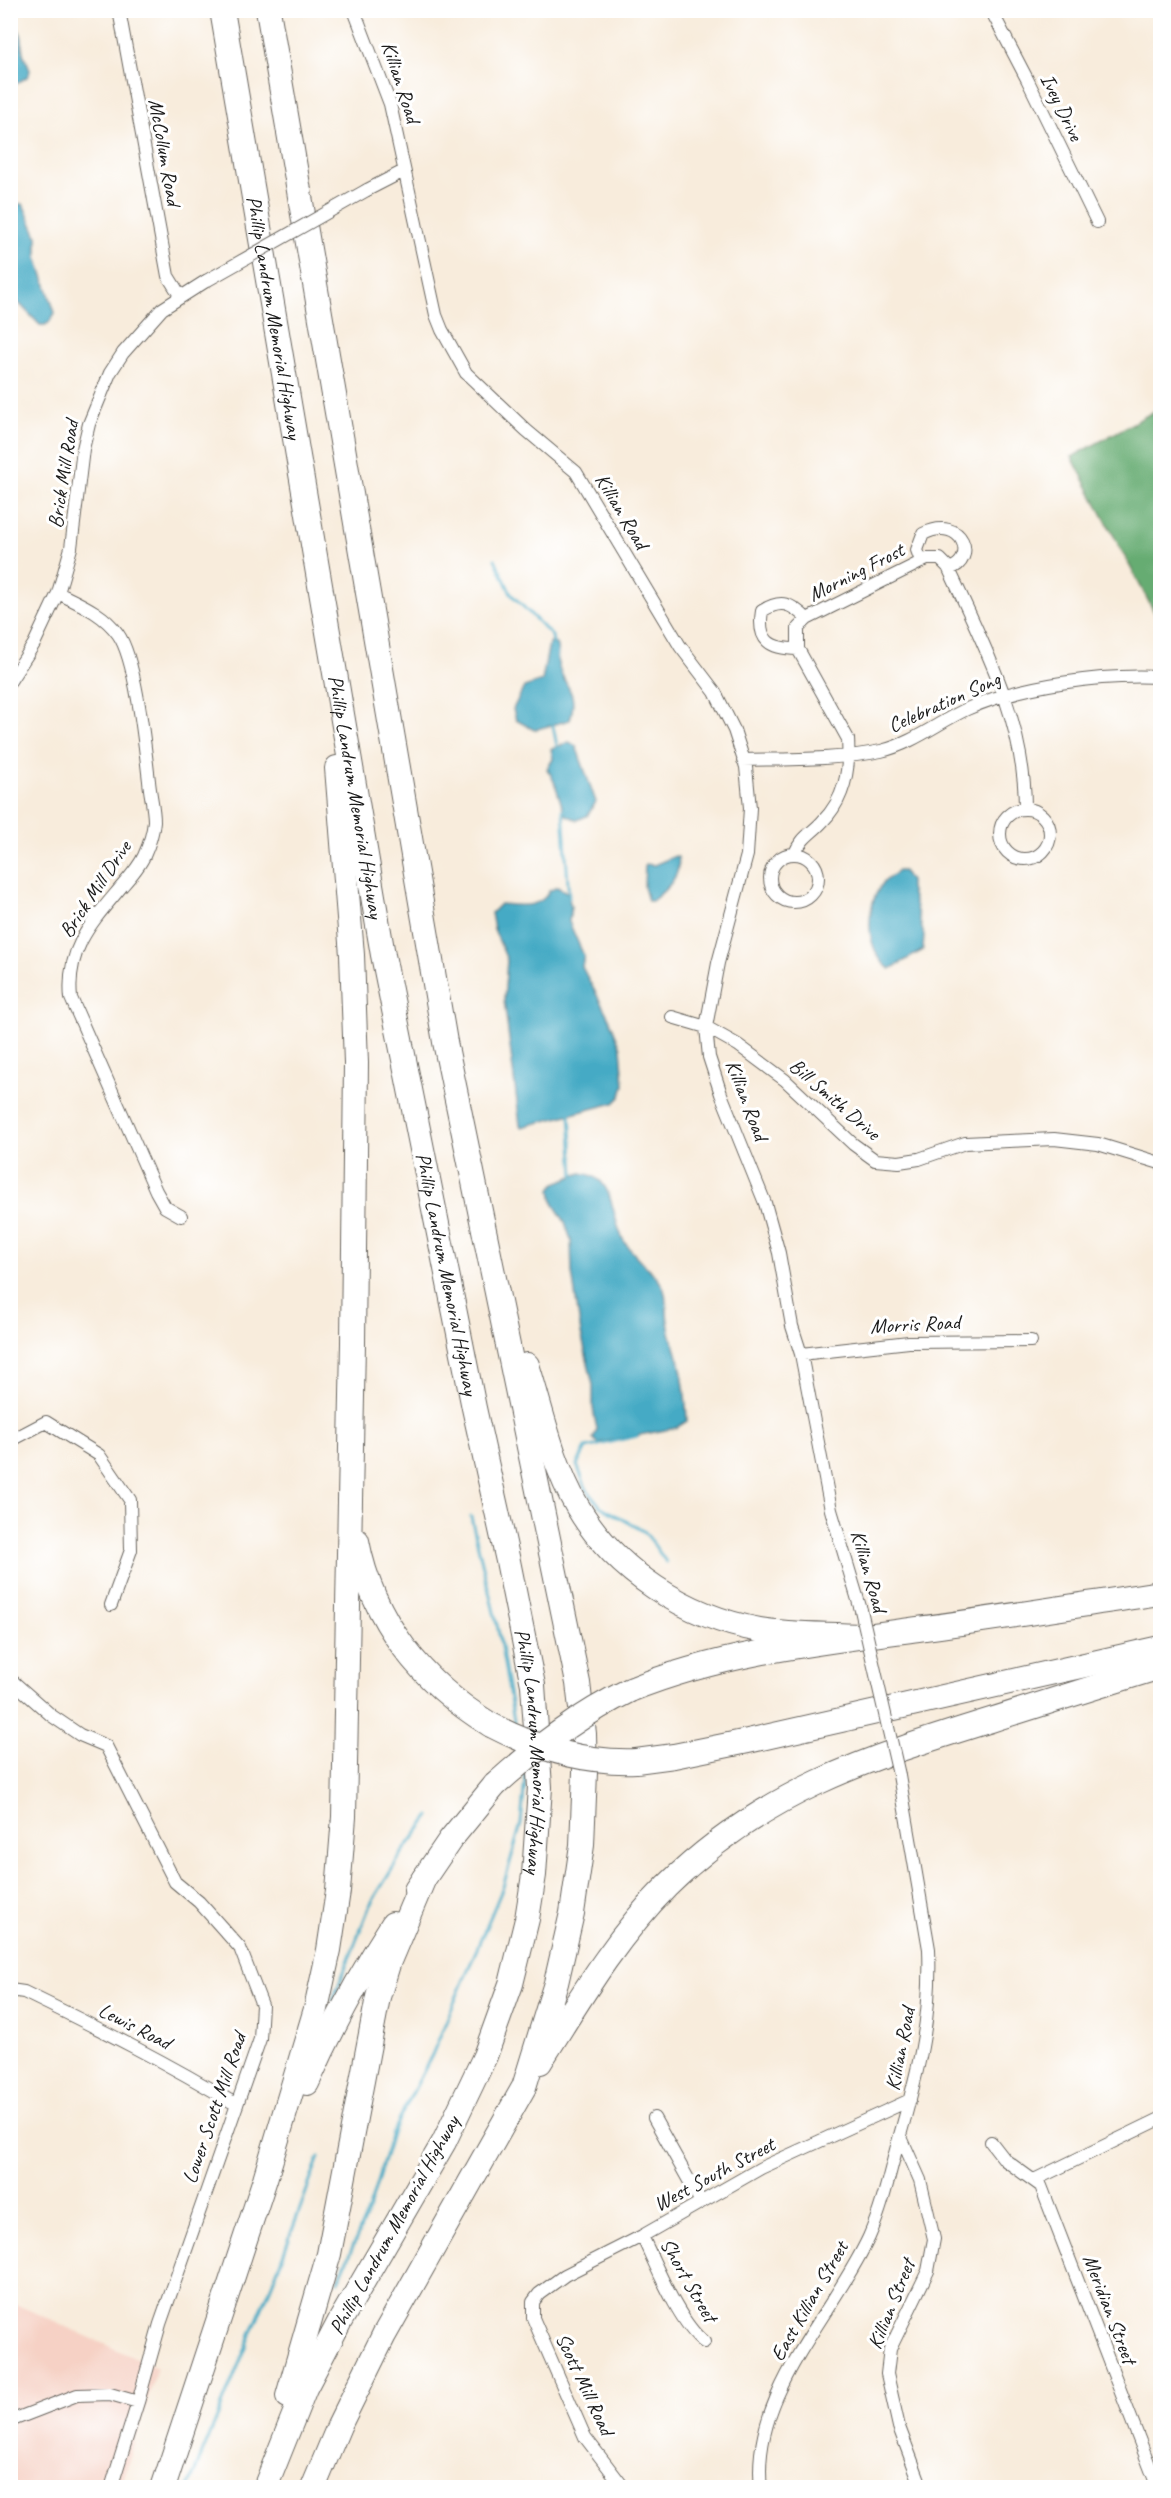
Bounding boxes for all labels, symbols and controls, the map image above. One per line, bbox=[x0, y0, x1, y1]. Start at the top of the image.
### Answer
street label: Killian Road bbox=[376, 38, 427, 129]
street label: Ivey Drive bbox=[1035, 69, 1090, 146]
street label: McCollum Road bbox=[143, 97, 188, 211]
street label: Phillip Landrum Memorial Highway bbox=[241, 194, 308, 443]
street label: Brick Mill Road bbox=[42, 415, 85, 530]
street label: Killian Road bbox=[589, 468, 657, 557]
street label: Morning Frost bbox=[804, 536, 910, 607]
street label: Celebration Song bbox=[884, 665, 1006, 738]
street label: Phillip Landrum Memorial Highway bbox=[323, 673, 390, 922]
street label: Brick Mill Drive bbox=[53, 834, 138, 942]
street label: Bill Smith Drive bbox=[784, 1052, 887, 1147]
street label: Killian Road bbox=[720, 1056, 776, 1147]
street label: Phillip Landrum Memorial Highway bbox=[410, 1151, 484, 1399]
street label: Morris Road bbox=[870, 1308, 964, 1339]
street label: Killian Road bbox=[845, 1527, 894, 1619]
street label: Phillip Landrum Memorial Highway bbox=[509, 1626, 553, 1877]
street label: Lewis Road bbox=[94, 1997, 178, 2057]
street label: Killian Road bbox=[879, 2002, 921, 2093]
street label: Lower Scott Mill Road bbox=[176, 2026, 253, 2187]
street label: Phillip Landrum Memorial Highway bbox=[323, 2109, 466, 2339]
street label: West South Street bbox=[649, 2130, 781, 2217]
street label: Short Street bbox=[655, 2233, 725, 2329]
street label: East Killian Street bbox=[764, 2235, 855, 2365]
street label: Meridian Street bbox=[1077, 2251, 1144, 2370]
street label: Killian Street bbox=[861, 2252, 922, 2353]
street label: Scott Mill Road bbox=[550, 2329, 621, 2442]

